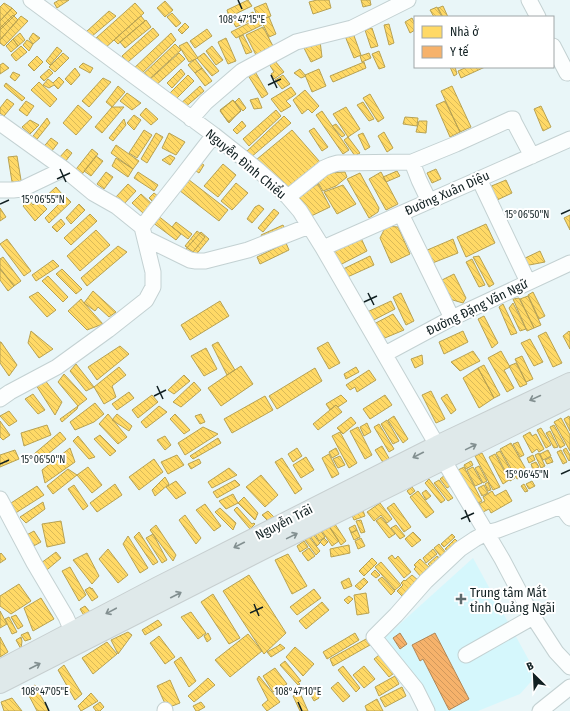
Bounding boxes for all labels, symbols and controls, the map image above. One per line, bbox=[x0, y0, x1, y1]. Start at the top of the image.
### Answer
text: 108°47'15"E bbox=[219, 14, 265, 26]
legend bbox=[414, 16, 554, 68]
text: Nhà ở bbox=[450, 25, 479, 39]
text: Y tế bbox=[450, 44, 469, 59]
street label: Nguyễn Đình Chiểu bbox=[203, 125, 290, 202]
street label: Đường Xuân Diệu bbox=[402, 168, 492, 218]
text: 15°06'55"N bbox=[21, 194, 65, 206]
text: 15°06'50"N bbox=[505, 209, 549, 221]
street label: Đường Đặng Văn Ngữ bbox=[424, 276, 531, 338]
one-way arrow bbox=[529, 395, 541, 402]
one-way arrow bbox=[465, 443, 477, 450]
one-way arrow bbox=[412, 451, 424, 459]
text: 15°06'50"N bbox=[21, 454, 65, 466]
text: 15°06'45"N bbox=[505, 469, 549, 481]
street label: Nguyễn Trãi bbox=[253, 501, 315, 543]
one-way arrow bbox=[285, 532, 297, 539]
one-way arrow bbox=[233, 542, 245, 549]
place label: Trung tâm Mắt tỉnh Quảng Ngãi bbox=[470, 584, 555, 615]
one-way arrow bbox=[170, 591, 182, 598]
marker: Trung tâm Mắt tỉnh Quảng Ngãi bbox=[455, 593, 467, 605]
one-way arrow bbox=[105, 607, 117, 615]
north arrow bbox=[514, 655, 554, 695]
text: B bbox=[525, 659, 536, 674]
one-way arrow bbox=[29, 662, 41, 669]
text: 108°47'05"E bbox=[21, 686, 69, 698]
text: 108°47'10"E bbox=[274, 686, 322, 698]

